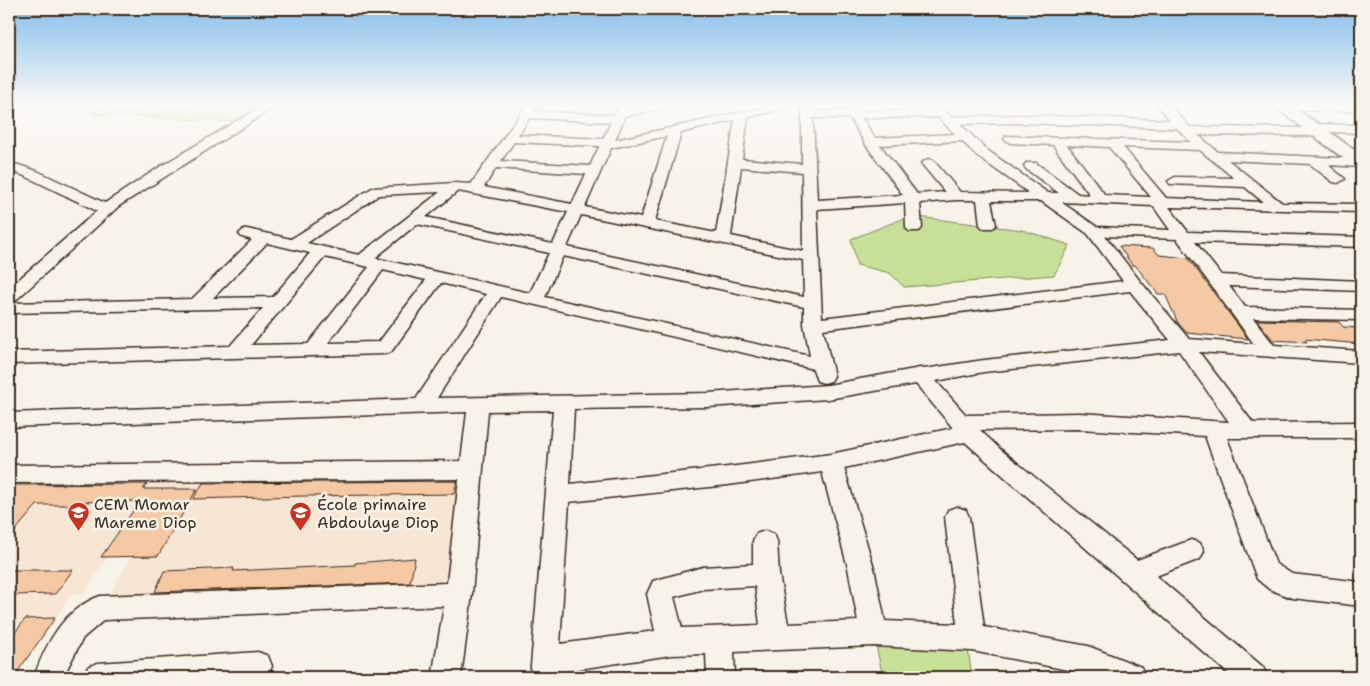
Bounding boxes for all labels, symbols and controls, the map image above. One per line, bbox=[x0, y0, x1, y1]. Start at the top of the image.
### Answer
place label: CEM Momar Mareme Diop bbox=[94, 494, 196, 533]
place label: École primaire Abdoulaye Diop bbox=[317, 494, 439, 533]
school or university icon: CEM Momar Mareme Diop bbox=[66, 501, 90, 532]
school or university icon: École primaire Abdoulaye Diop bbox=[289, 501, 313, 532]

